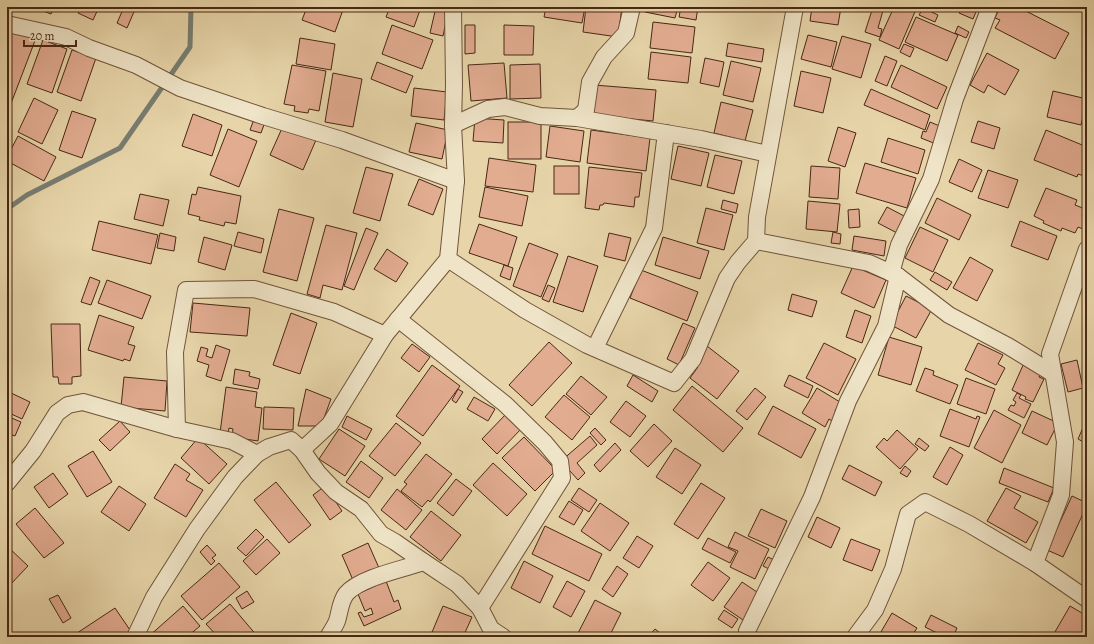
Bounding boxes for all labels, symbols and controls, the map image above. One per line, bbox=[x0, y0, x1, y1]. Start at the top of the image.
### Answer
scale bar bbox=[24, 22, 76, 48]
text: 20 m bbox=[30, 28, 54, 44]

